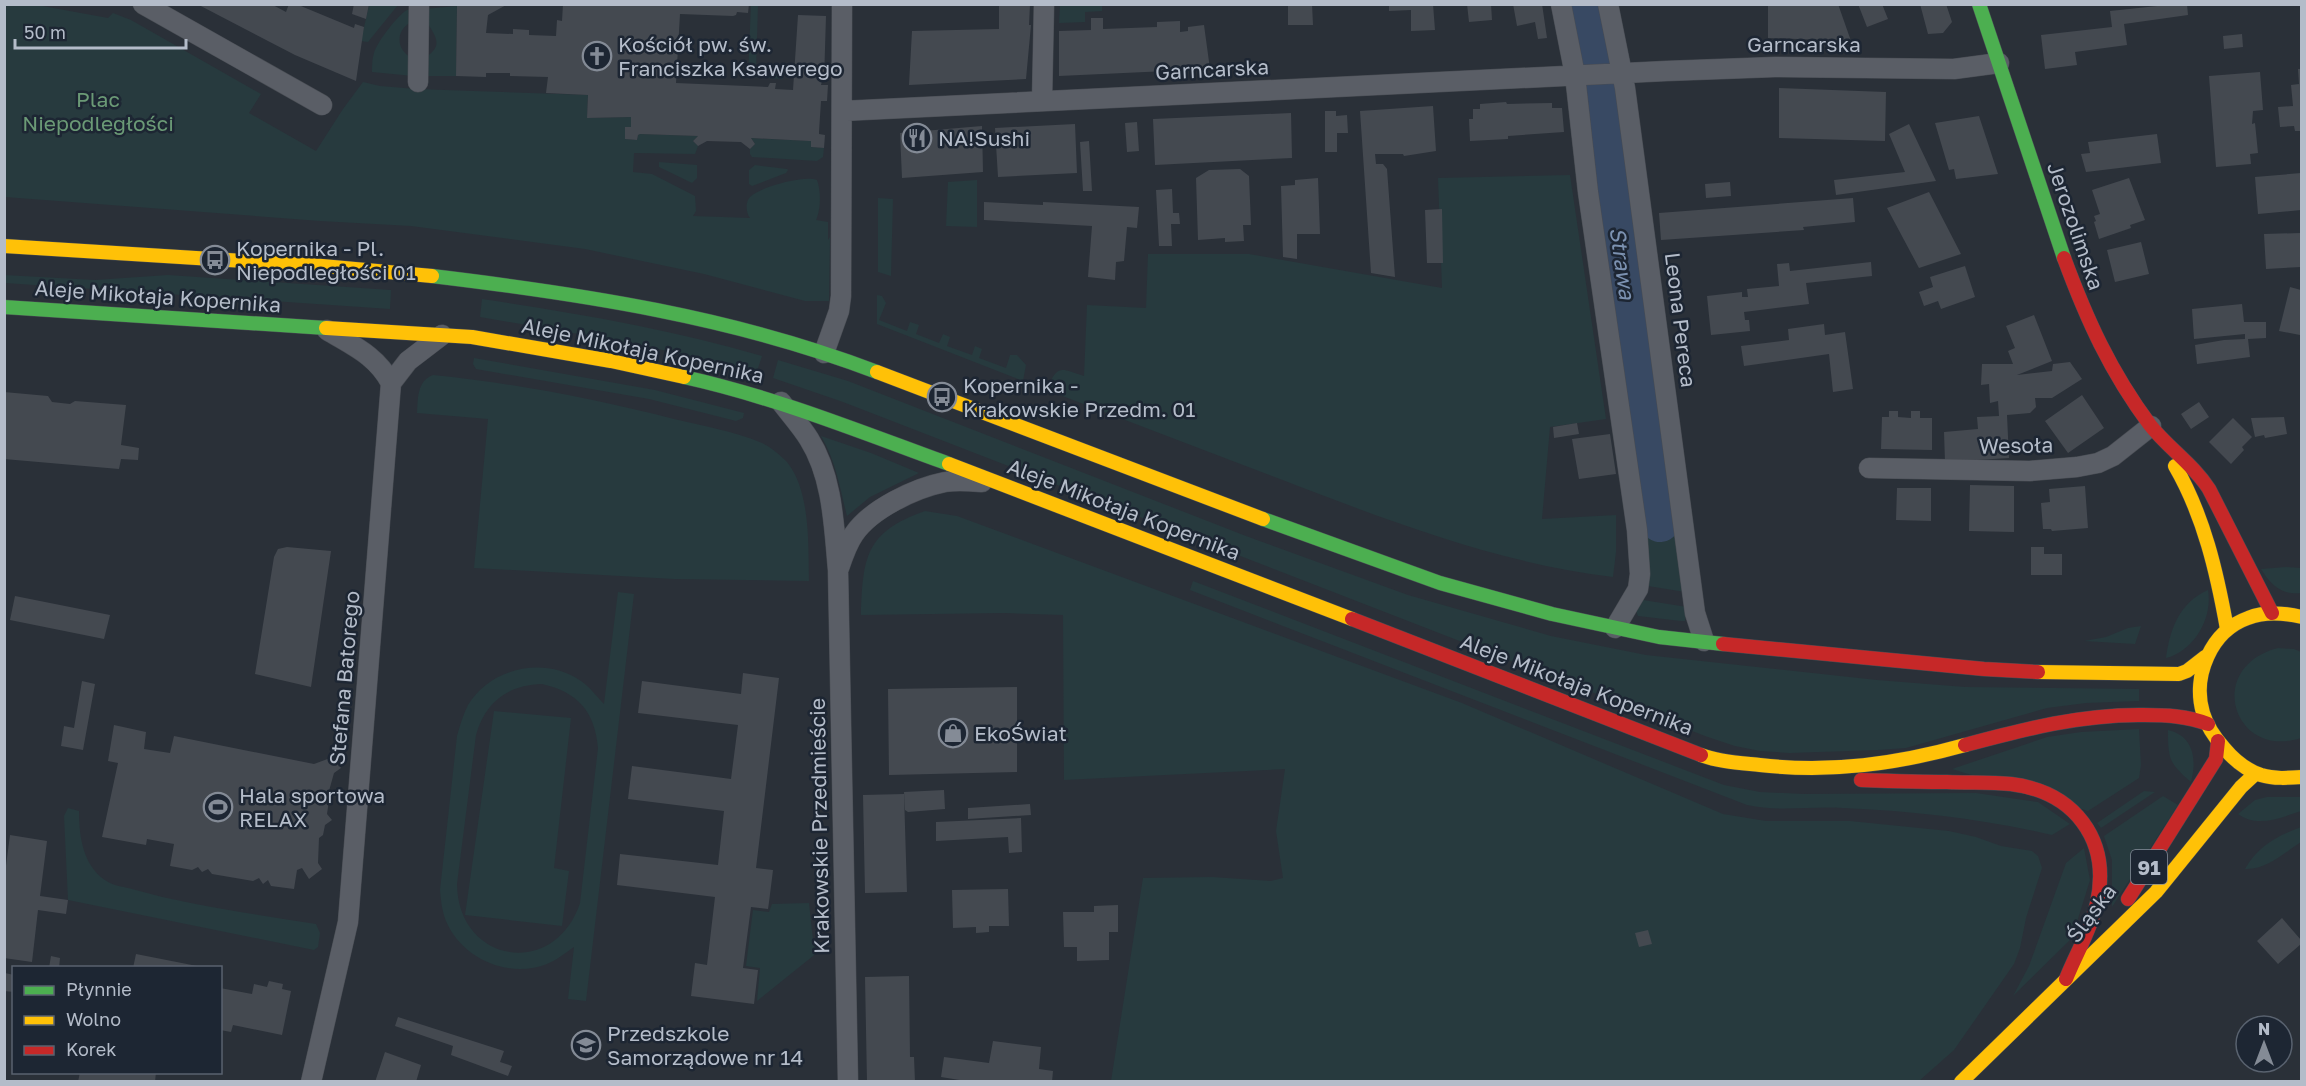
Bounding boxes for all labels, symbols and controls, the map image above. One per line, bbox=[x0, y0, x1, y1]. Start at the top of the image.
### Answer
scale bar bbox=[15, 12, 186, 50]
text: 50 m bbox=[24, 21, 66, 43]
place label: Kościół pw. św. Franciszka Ksawerego bbox=[618, 31, 843, 81]
street label: Garncarska bbox=[1747, 31, 1861, 57]
church icon: Kościół pw. św. Franciszka Ksawerego bbox=[581, 40, 613, 72]
street label: Garncarska bbox=[1154, 53, 1270, 85]
park label: Plac Niepodległości bbox=[22, 86, 174, 136]
restaurant icon: NA!Sushi bbox=[901, 122, 933, 154]
place label: NA!Sushi bbox=[938, 125, 1030, 151]
street label: Jerozolimska bbox=[2042, 159, 2110, 293]
water label: Strawa bbox=[1605, 225, 1642, 302]
place label: Kopernika - Pl. Niepodległości 01 bbox=[236, 235, 416, 285]
bus stop icon: Kopernika - Pl. Niepodległości 01 bbox=[199, 244, 231, 276]
street label: Leona Pereca bbox=[1660, 251, 1702, 389]
street label: Aleje Mikołaja Kopernika bbox=[34, 274, 282, 318]
street label: Aleje Mikołaja Kopernika bbox=[519, 312, 767, 388]
place label: Kopernika - Krakowskie Przedm. 01 bbox=[963, 372, 1196, 422]
bus stop icon: Kopernika - Krakowskie Przedm. 01 bbox=[926, 381, 958, 413]
street label: Wesoła bbox=[1979, 431, 2053, 459]
street label: Aleje Mikołaja Kopernika bbox=[1004, 453, 1244, 565]
street label: Stefana Batorego bbox=[323, 590, 365, 766]
street label: Aleje Mikołaja Kopernika bbox=[1457, 628, 1697, 740]
street label: Krakowskie Przedmieście bbox=[804, 698, 834, 954]
shop icon: EkoŚwiat bbox=[937, 717, 969, 749]
place label: EkoŚwiat bbox=[974, 720, 1067, 746]
place label: Hala sportowa RELAX bbox=[239, 782, 385, 832]
sports icon: Hala sportowa RELAX bbox=[202, 791, 234, 823]
road number: 91 bbox=[2131, 850, 2167, 884]
street label: Śląska bbox=[2061, 879, 2121, 947]
legend bbox=[12, 966, 222, 1074]
text: Płynnie bbox=[66, 978, 132, 1000]
text: Wolno bbox=[66, 1008, 121, 1030]
north arrow bbox=[2234, 1014, 2294, 1074]
text: N bbox=[2258, 1019, 2270, 1039]
place label: Przedszkole Samorządowe nr 14 bbox=[607, 1020, 803, 1070]
school or university icon: Przedszkole Samorządowe nr 14 bbox=[570, 1029, 602, 1061]
text: Korek bbox=[66, 1038, 116, 1060]

